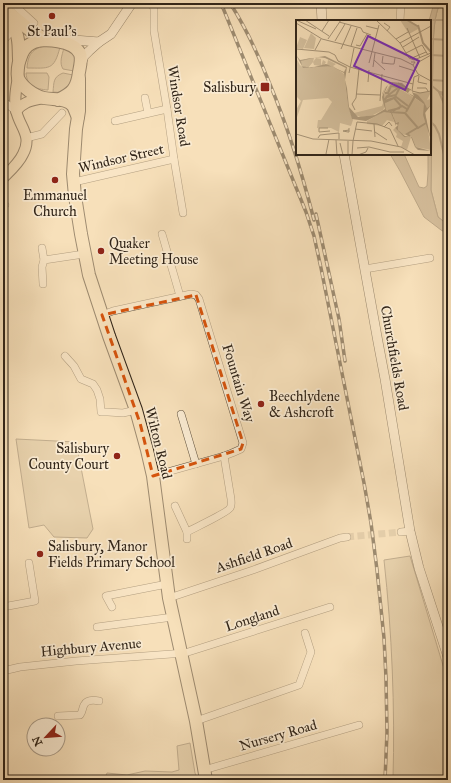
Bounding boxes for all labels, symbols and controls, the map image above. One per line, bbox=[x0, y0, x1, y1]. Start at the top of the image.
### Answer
marker: St Paul's bbox=[47, 11, 57, 21]
inset map bbox=[296, 20, 431, 155]
place label: St Paul's bbox=[27, 23, 77, 40]
street label: Windsor Road bbox=[164, 64, 193, 148]
place label: Salisbury bbox=[203, 79, 256, 96]
marker: Salisbury bbox=[259, 81, 271, 93]
street label: Windsor Street bbox=[77, 140, 165, 177]
marker: Emmanuel Church bbox=[50, 175, 60, 185]
place label: Emmanuel Church bbox=[23, 187, 87, 220]
place label: Quaker Meeting House bbox=[109, 235, 199, 268]
marker: Quaker Meeting House bbox=[96, 246, 106, 256]
street label: Churchfields Road bbox=[377, 304, 412, 412]
street label: Fountain Way bbox=[219, 342, 259, 425]
place label: Beechlydene & Ashcroft bbox=[269, 388, 340, 421]
marker: Beechlydene & Ashcroft bbox=[256, 399, 266, 409]
street label: Wilton Road bbox=[141, 405, 176, 481]
place label: Salisbury County Court bbox=[28, 440, 109, 473]
marker: Salisbury County Court bbox=[112, 451, 122, 461]
street label: Ashfield Road bbox=[213, 534, 295, 577]
place label: Salisbury, Manor Fields Primary School bbox=[48, 538, 175, 571]
marker: Salisbury, Manor Fields Primary School bbox=[35, 549, 45, 559]
street label: Longland bbox=[223, 602, 281, 635]
street label: Highbury Avenue bbox=[40, 635, 142, 660]
street label: Nursery Road bbox=[237, 716, 319, 755]
north arrow bbox=[26, 717, 66, 757]
text: N bbox=[29, 734, 45, 748]

